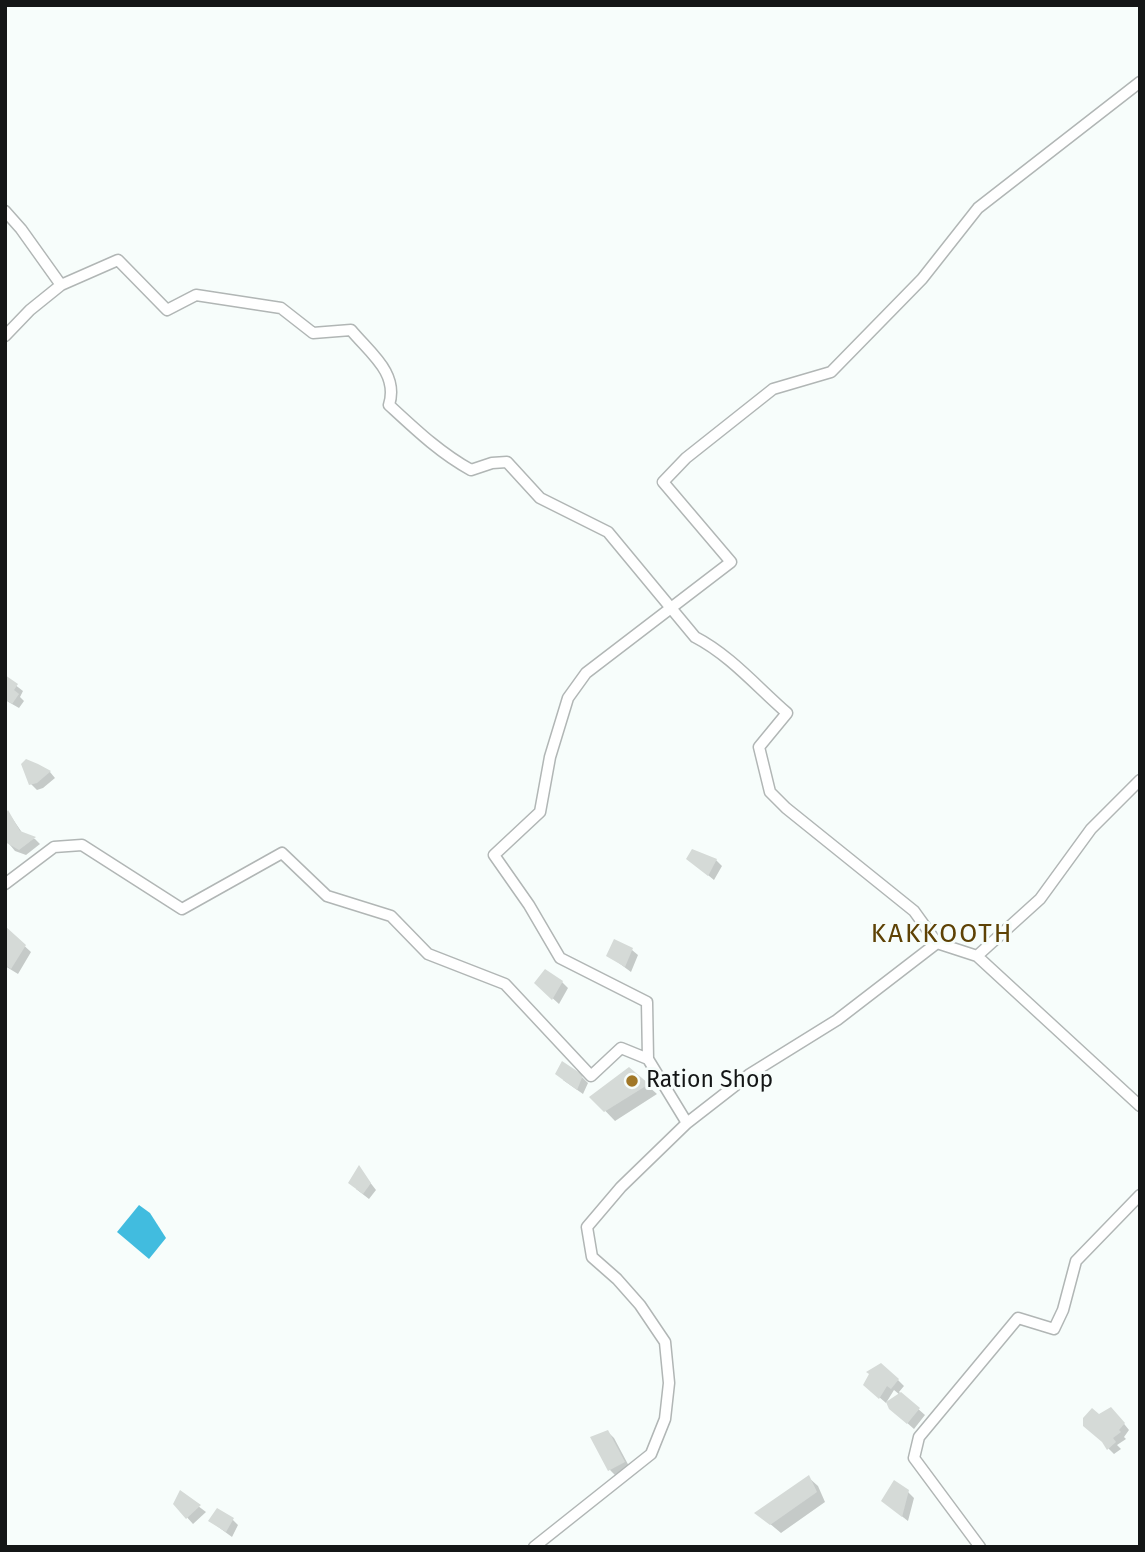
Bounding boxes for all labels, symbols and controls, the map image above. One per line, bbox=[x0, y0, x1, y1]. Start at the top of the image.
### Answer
district label: KAKKOOTH bbox=[872, 919, 1012, 951]
place label: Ration Shop bbox=[646, 1067, 773, 1095]
marker: Ration Shop bbox=[624, 1073, 640, 1089]

